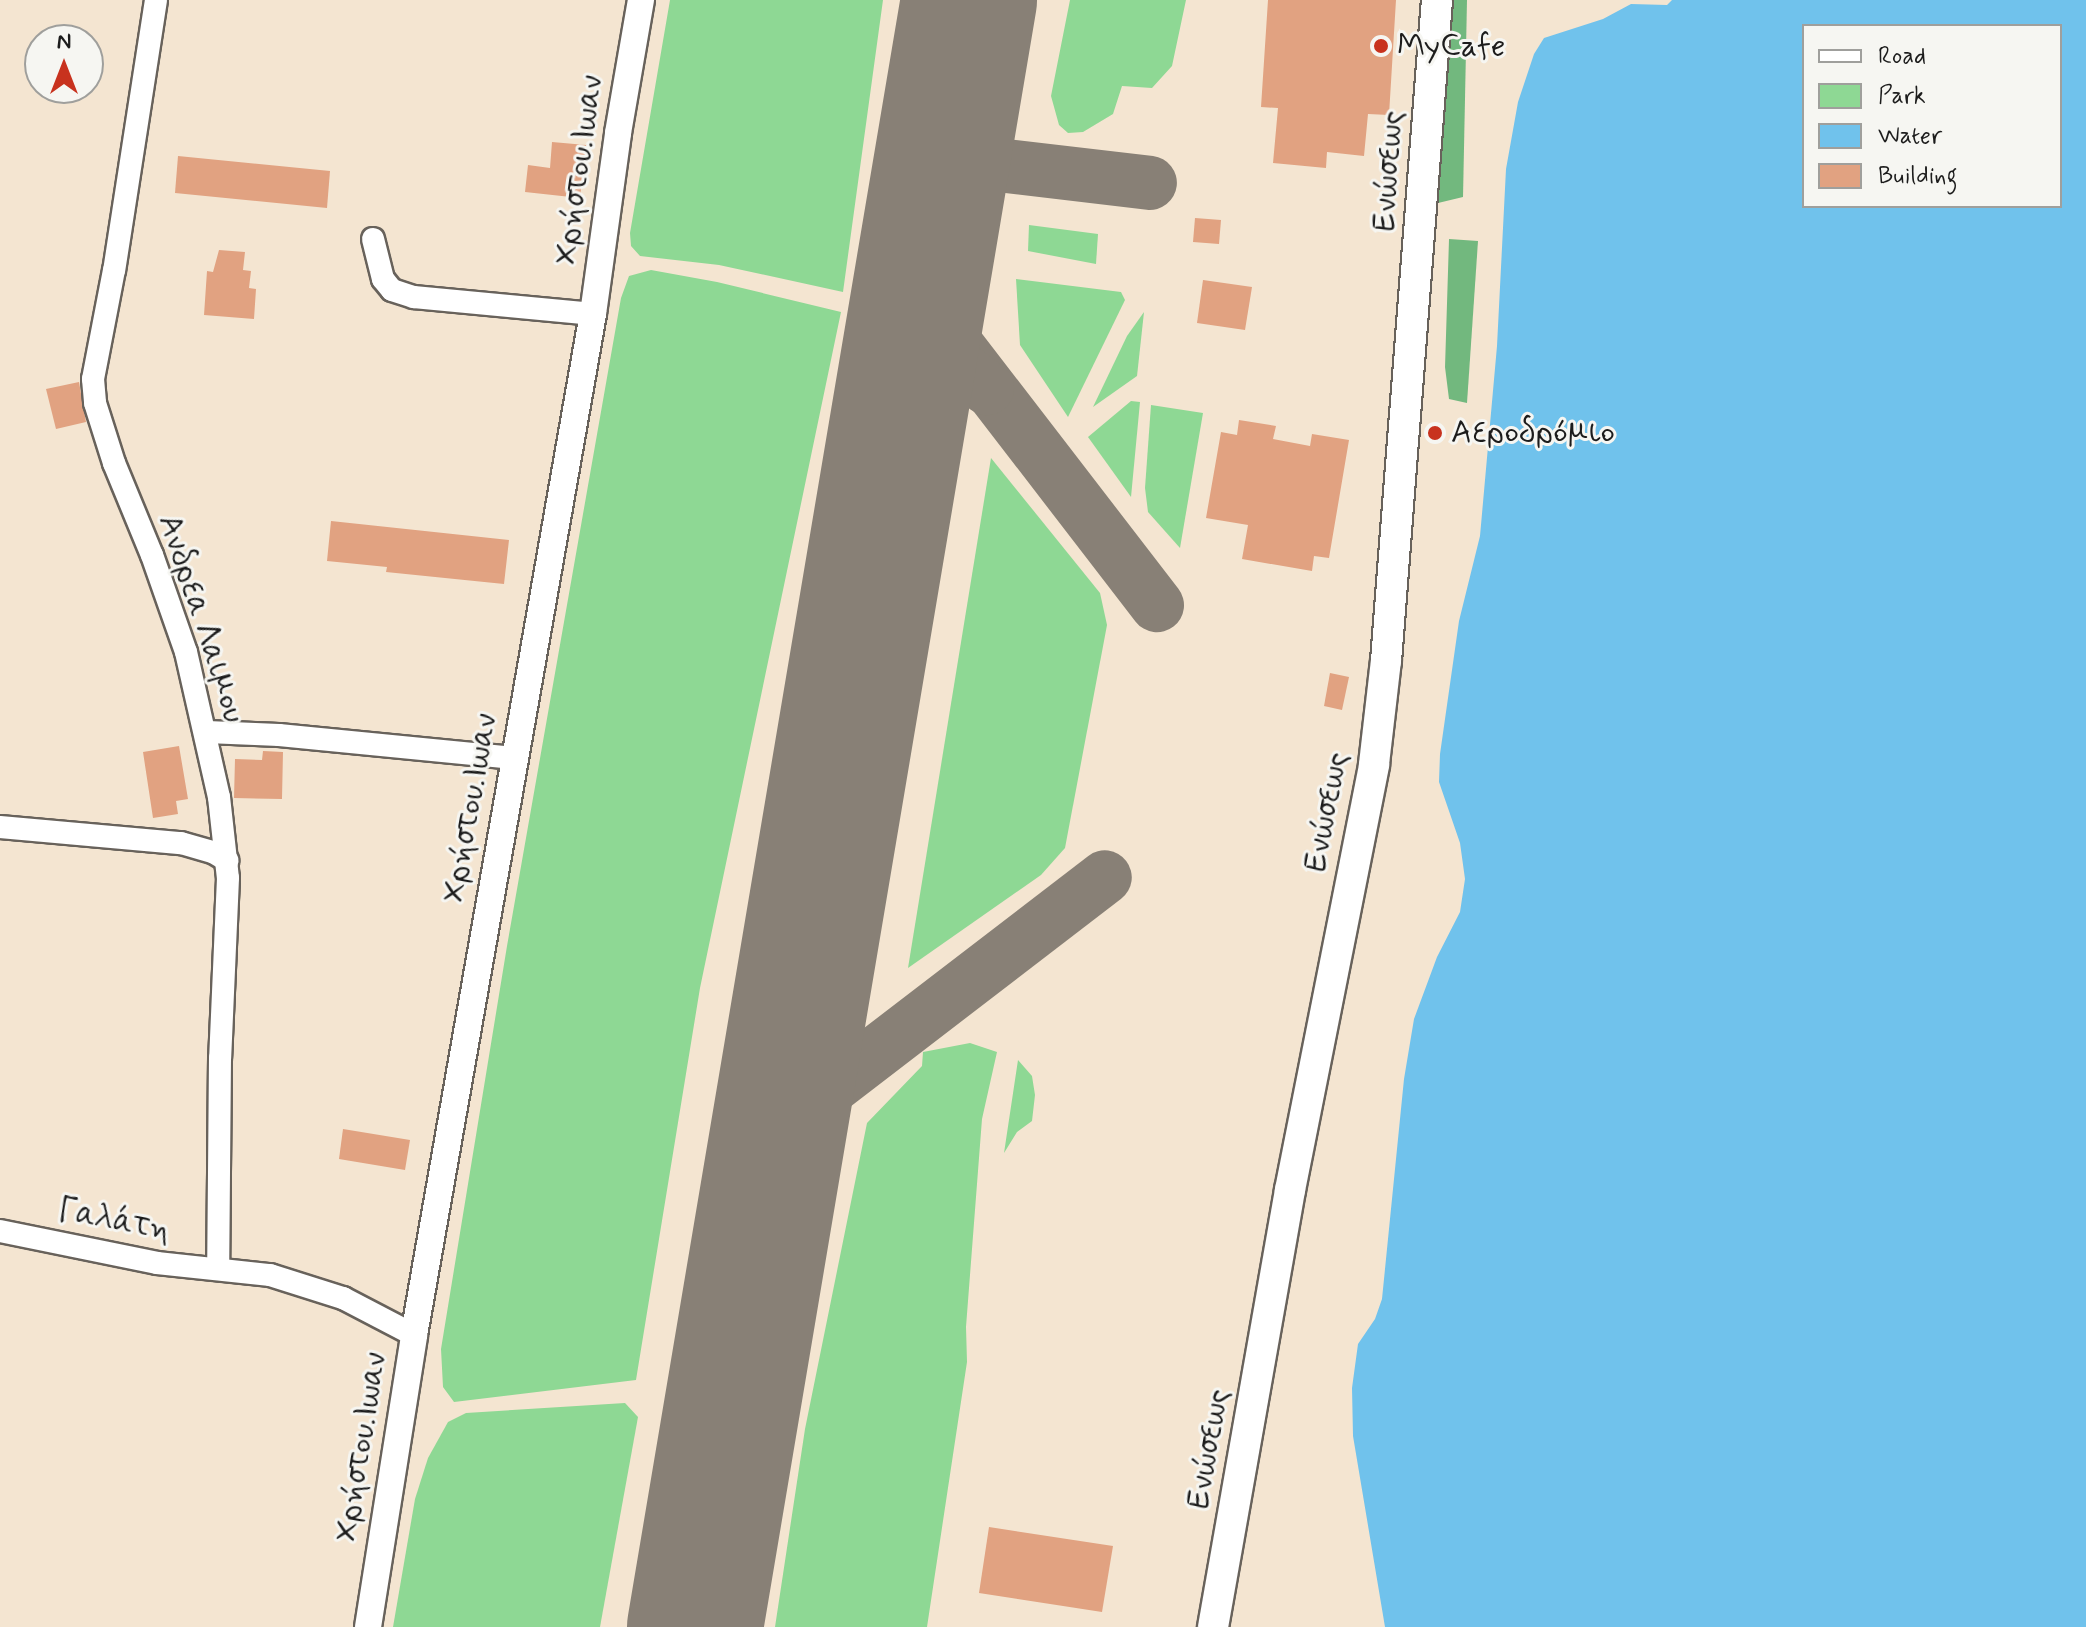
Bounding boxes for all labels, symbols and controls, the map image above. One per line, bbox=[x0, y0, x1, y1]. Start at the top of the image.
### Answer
north arrow bbox=[24, 24, 104, 104]
legend bbox=[1802, 24, 2062, 208]
place label: MyCafe bbox=[1397, 27, 1505, 65]
text: N bbox=[57, 28, 71, 56]
marker: MyCafe bbox=[1372, 37, 1390, 55]
text: Road bbox=[1878, 41, 1926, 72]
street label: Χρήστου.Ιωαν bbox=[548, 73, 612, 267]
text: Park bbox=[1878, 81, 1926, 112]
street label: Ενώσεως bbox=[1366, 109, 1412, 233]
text: Water bbox=[1878, 121, 1942, 152]
text: Building bbox=[1878, 161, 1958, 192]
place label: Αεροδρόμιο bbox=[1451, 414, 1615, 452]
marker: Αεροδρόμιο bbox=[1426, 424, 1444, 442]
street label: Ανδρεα Λαιμου bbox=[149, 510, 253, 728]
street label: Χρήστου.Ιωαν bbox=[436, 711, 506, 905]
street label: Ενώσεως bbox=[1297, 749, 1357, 875]
street label: Γαλάτη bbox=[54, 1191, 174, 1251]
street label: Χρήστου.Ιωαν bbox=[328, 1350, 396, 1544]
street label: Ενώσεως bbox=[1180, 1386, 1238, 1512]

